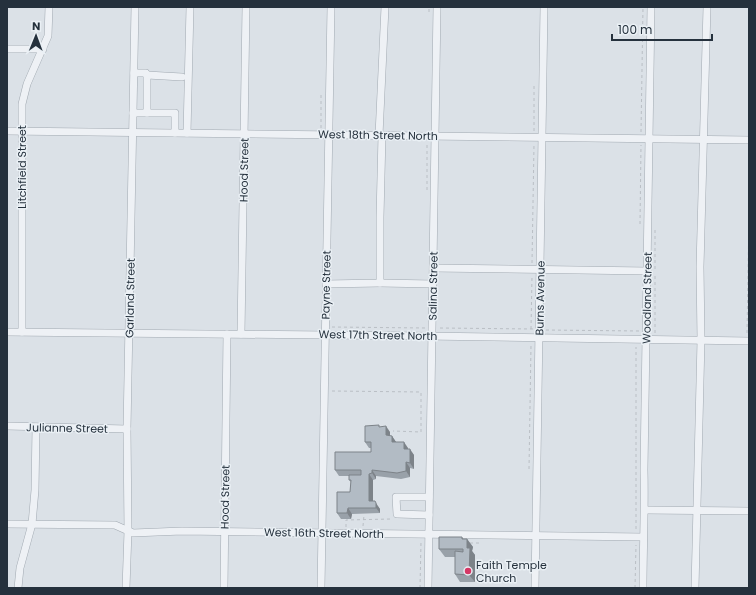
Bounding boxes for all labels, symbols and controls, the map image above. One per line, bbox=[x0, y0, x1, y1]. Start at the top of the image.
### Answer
north arrow bbox=[16, 16, 56, 56]
scale bar bbox=[612, 16, 712, 42]
text: N bbox=[32, 18, 40, 34]
text: 100 m bbox=[618, 21, 652, 38]
street label: Litchfield Street bbox=[14, 125, 30, 209]
street label: West 18th Street North bbox=[318, 126, 438, 144]
street label: Hood Street bbox=[235, 138, 253, 202]
street label: Payne Street bbox=[317, 250, 335, 320]
street label: Salina Street bbox=[424, 251, 442, 321]
street label: Woodland Street bbox=[638, 252, 656, 344]
street label: Garland Street bbox=[121, 258, 139, 338]
street label: Burns Avenue bbox=[531, 260, 549, 336]
street label: West 17th Street North bbox=[318, 326, 438, 344]
street label: Julianne Street bbox=[26, 419, 108, 437]
street label: Hood Street bbox=[216, 465, 234, 529]
street label: West 16th Street North bbox=[264, 524, 384, 542]
place label: Faith Temple Church bbox=[476, 557, 547, 586]
marker: Faith Temple Church bbox=[463, 566, 473, 576]

